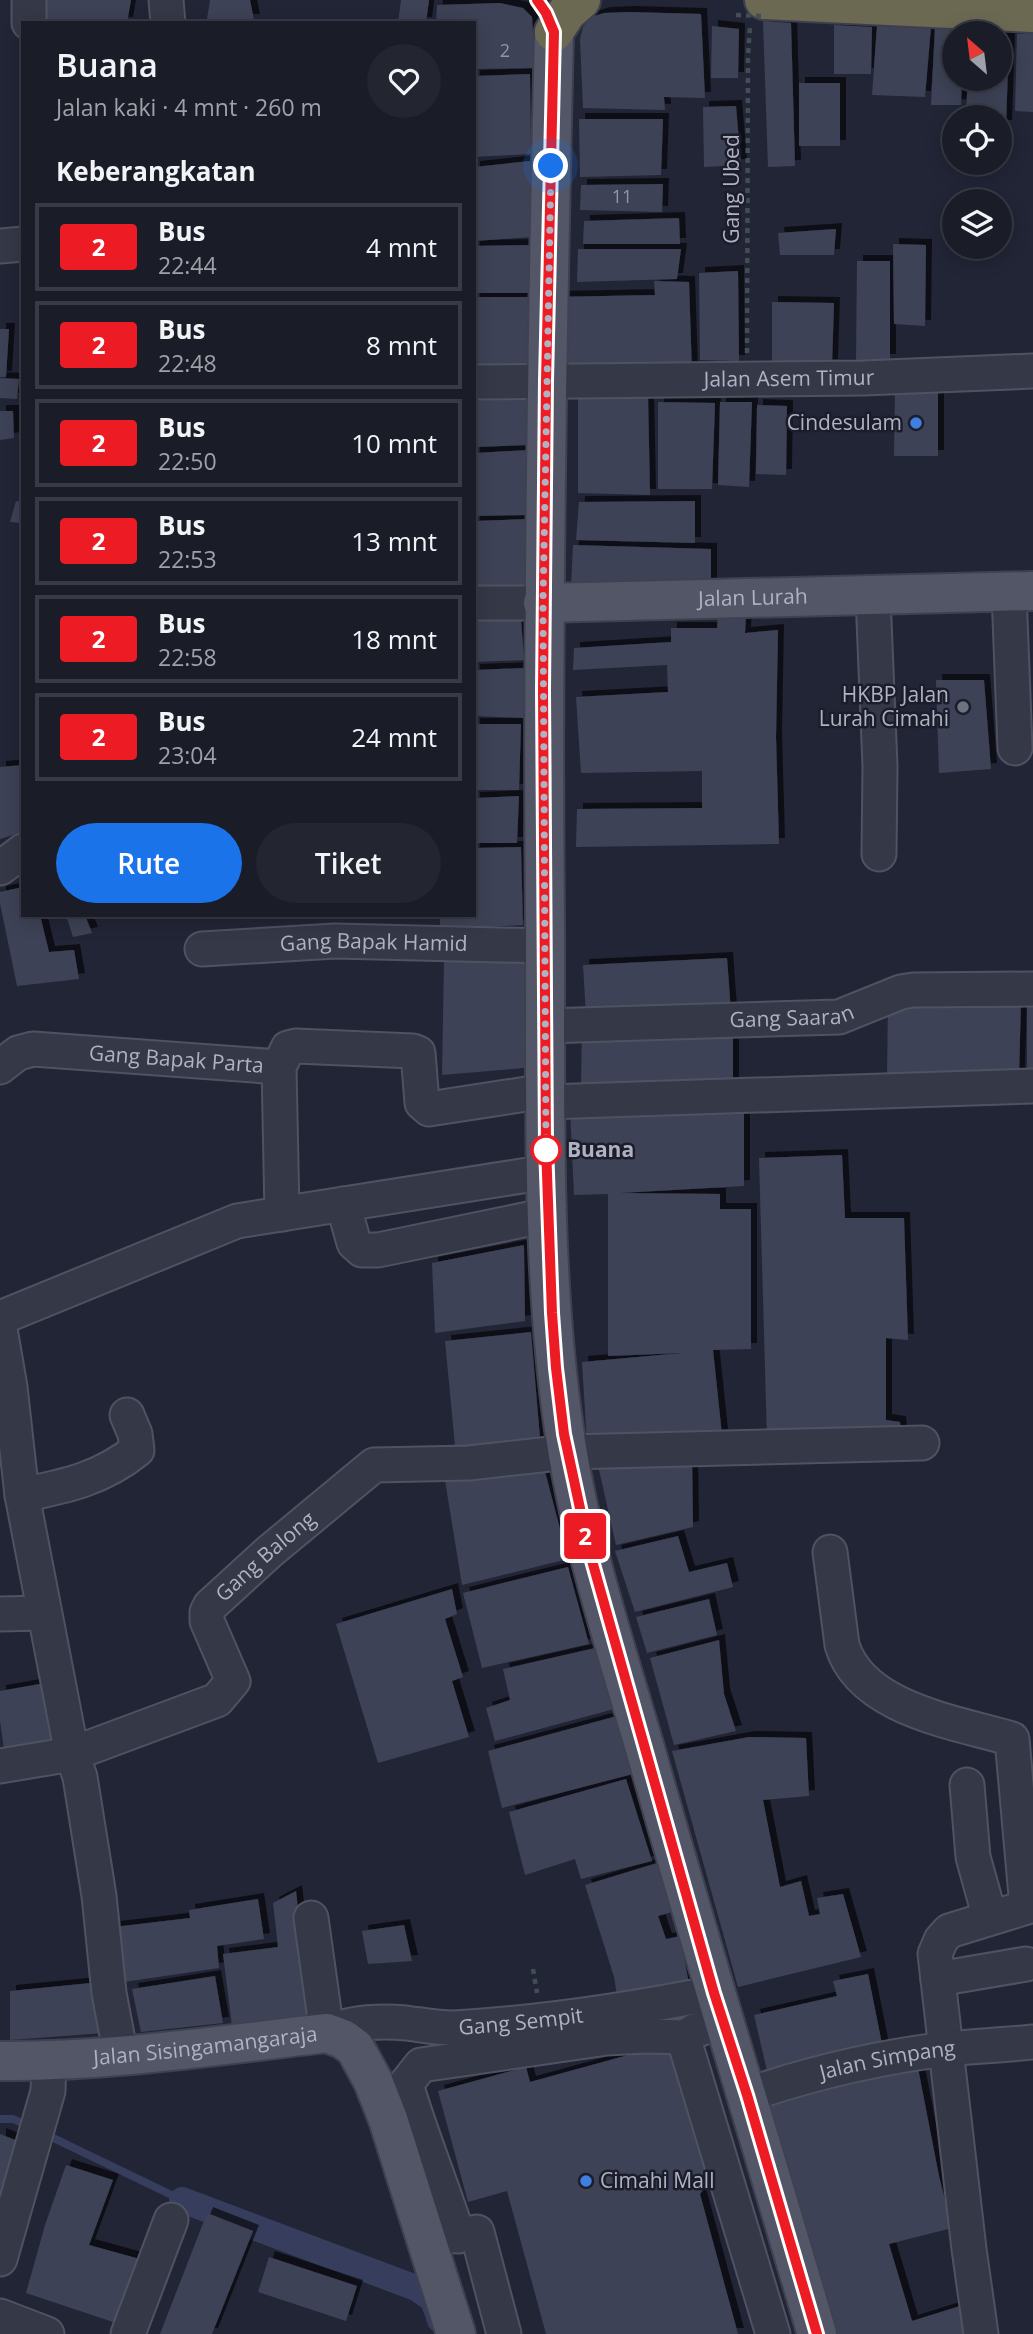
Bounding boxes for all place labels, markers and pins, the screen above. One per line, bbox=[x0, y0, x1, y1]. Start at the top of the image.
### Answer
place label: Cindesulam bbox=[787, 408, 902, 436]
marker: Cindesulam bbox=[908, 415, 924, 431]
place label: HKBP Jalan Lurah Cimahi bbox=[819, 680, 949, 732]
marker: HKBP Jalan Lurah Cimahi bbox=[955, 699, 971, 715]
marker: Buana bbox=[531, 1135, 561, 1165]
place label: Buana bbox=[567, 1135, 634, 1163]
place label: Cimahi Mall bbox=[600, 2166, 714, 2194]
marker: Cimahi Mall bbox=[578, 2173, 594, 2189]

